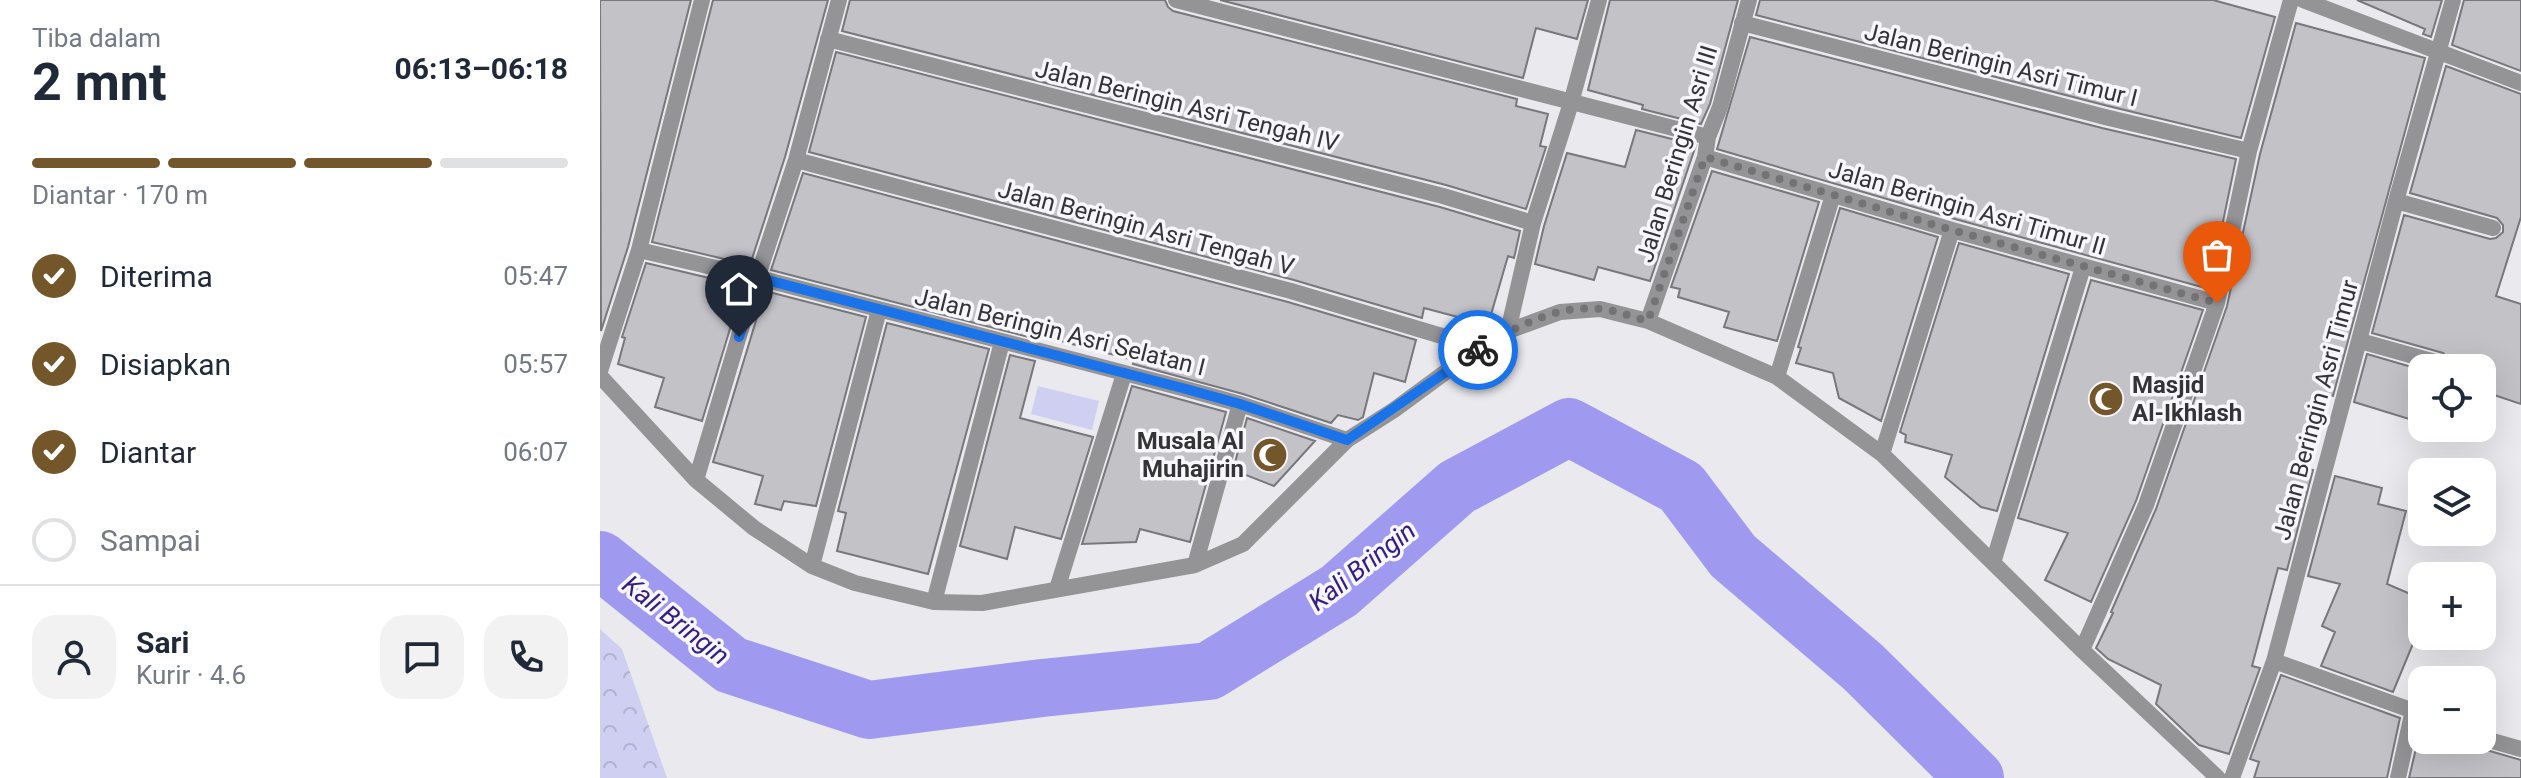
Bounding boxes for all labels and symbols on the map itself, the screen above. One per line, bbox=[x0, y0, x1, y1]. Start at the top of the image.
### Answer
street label: Jalan Beringin Asri Timur I bbox=[1862, 18, 2140, 112]
street label: Jalan Beringin Asri III bbox=[1631, 42, 1723, 266]
street label: Jalan Beringin Asri Tengah IV bbox=[1032, 55, 1342, 157]
street label: Jalan Beringin Asri Timur II bbox=[1825, 155, 2109, 261]
street label: Jalan Beringin Asri Tengah V bbox=[995, 175, 1297, 281]
pin bbox=[2183, 221, 2251, 303]
pin bbox=[705, 255, 773, 337]
street label: Jalan Beringin Asri Timur bbox=[2268, 277, 2364, 543]
street label: Jalan Beringin Asri Selatan I bbox=[912, 282, 1208, 382]
courier bbox=[1438, 310, 1518, 390]
place label: Masjid Al-Ikhlash bbox=[2132, 371, 2242, 427]
mosque icon: Masjid Al-Ikhlash bbox=[2087, 380, 2125, 418]
place label: Musala Al Muhajirin bbox=[1137, 427, 1244, 483]
mosque icon: Musala Al Muhajirin bbox=[1251, 436, 1289, 474]
water label: Kali Bringin bbox=[1303, 515, 1421, 617]
water label: Kali Bringin bbox=[617, 569, 735, 671]

